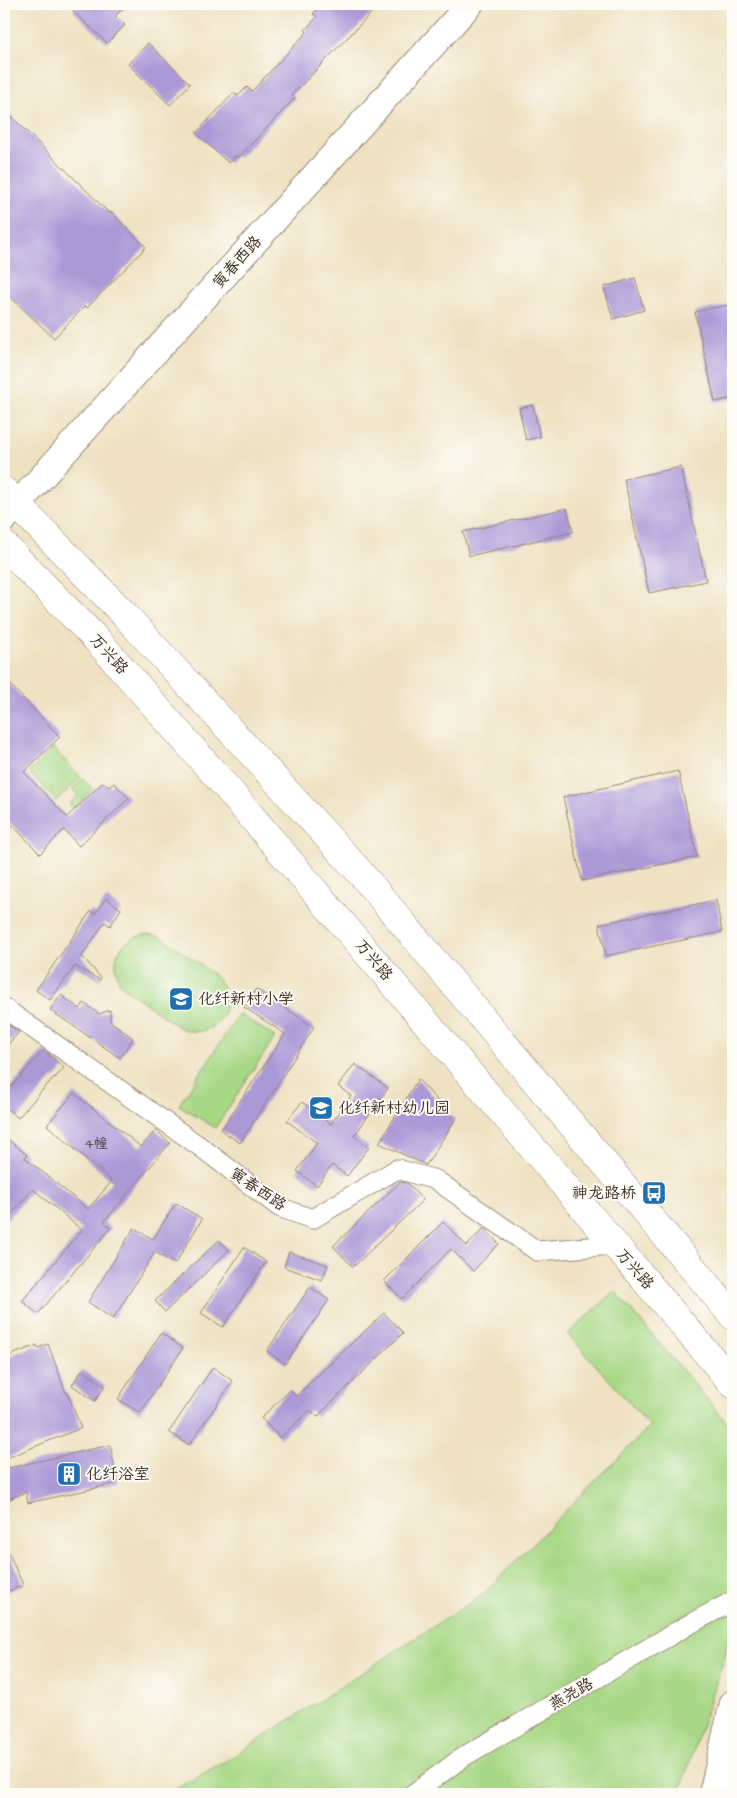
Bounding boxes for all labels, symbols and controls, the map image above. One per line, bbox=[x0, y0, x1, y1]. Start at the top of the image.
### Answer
street label: 寅春西路 bbox=[207, 231, 267, 293]
street label: 万兴路 bbox=[85, 629, 133, 679]
street label: 万兴路 bbox=[350, 935, 398, 985]
school or university icon: 化纤新村小学 bbox=[168, 986, 194, 1012]
place label: 化纤新村小学 bbox=[198, 988, 294, 1010]
school or university icon: 化纤新村幼儿园 bbox=[308, 1095, 334, 1121]
place label: 化纤新村幼儿园 bbox=[338, 1097, 450, 1119]
house number: 4幢 bbox=[84, 1134, 108, 1154]
street label: 寅春西路 bbox=[225, 1162, 291, 1216]
bus stop icon: 神龙路桥 bbox=[641, 1180, 667, 1206]
place label: 神龙路桥 bbox=[572, 1182, 636, 1204]
street label: 万兴路 bbox=[611, 1244, 659, 1294]
building icon: 化纤浴室 bbox=[56, 1461, 82, 1487]
place label: 化纤浴室 bbox=[86, 1463, 150, 1485]
street label: 燕尧路 bbox=[545, 1672, 597, 1716]

